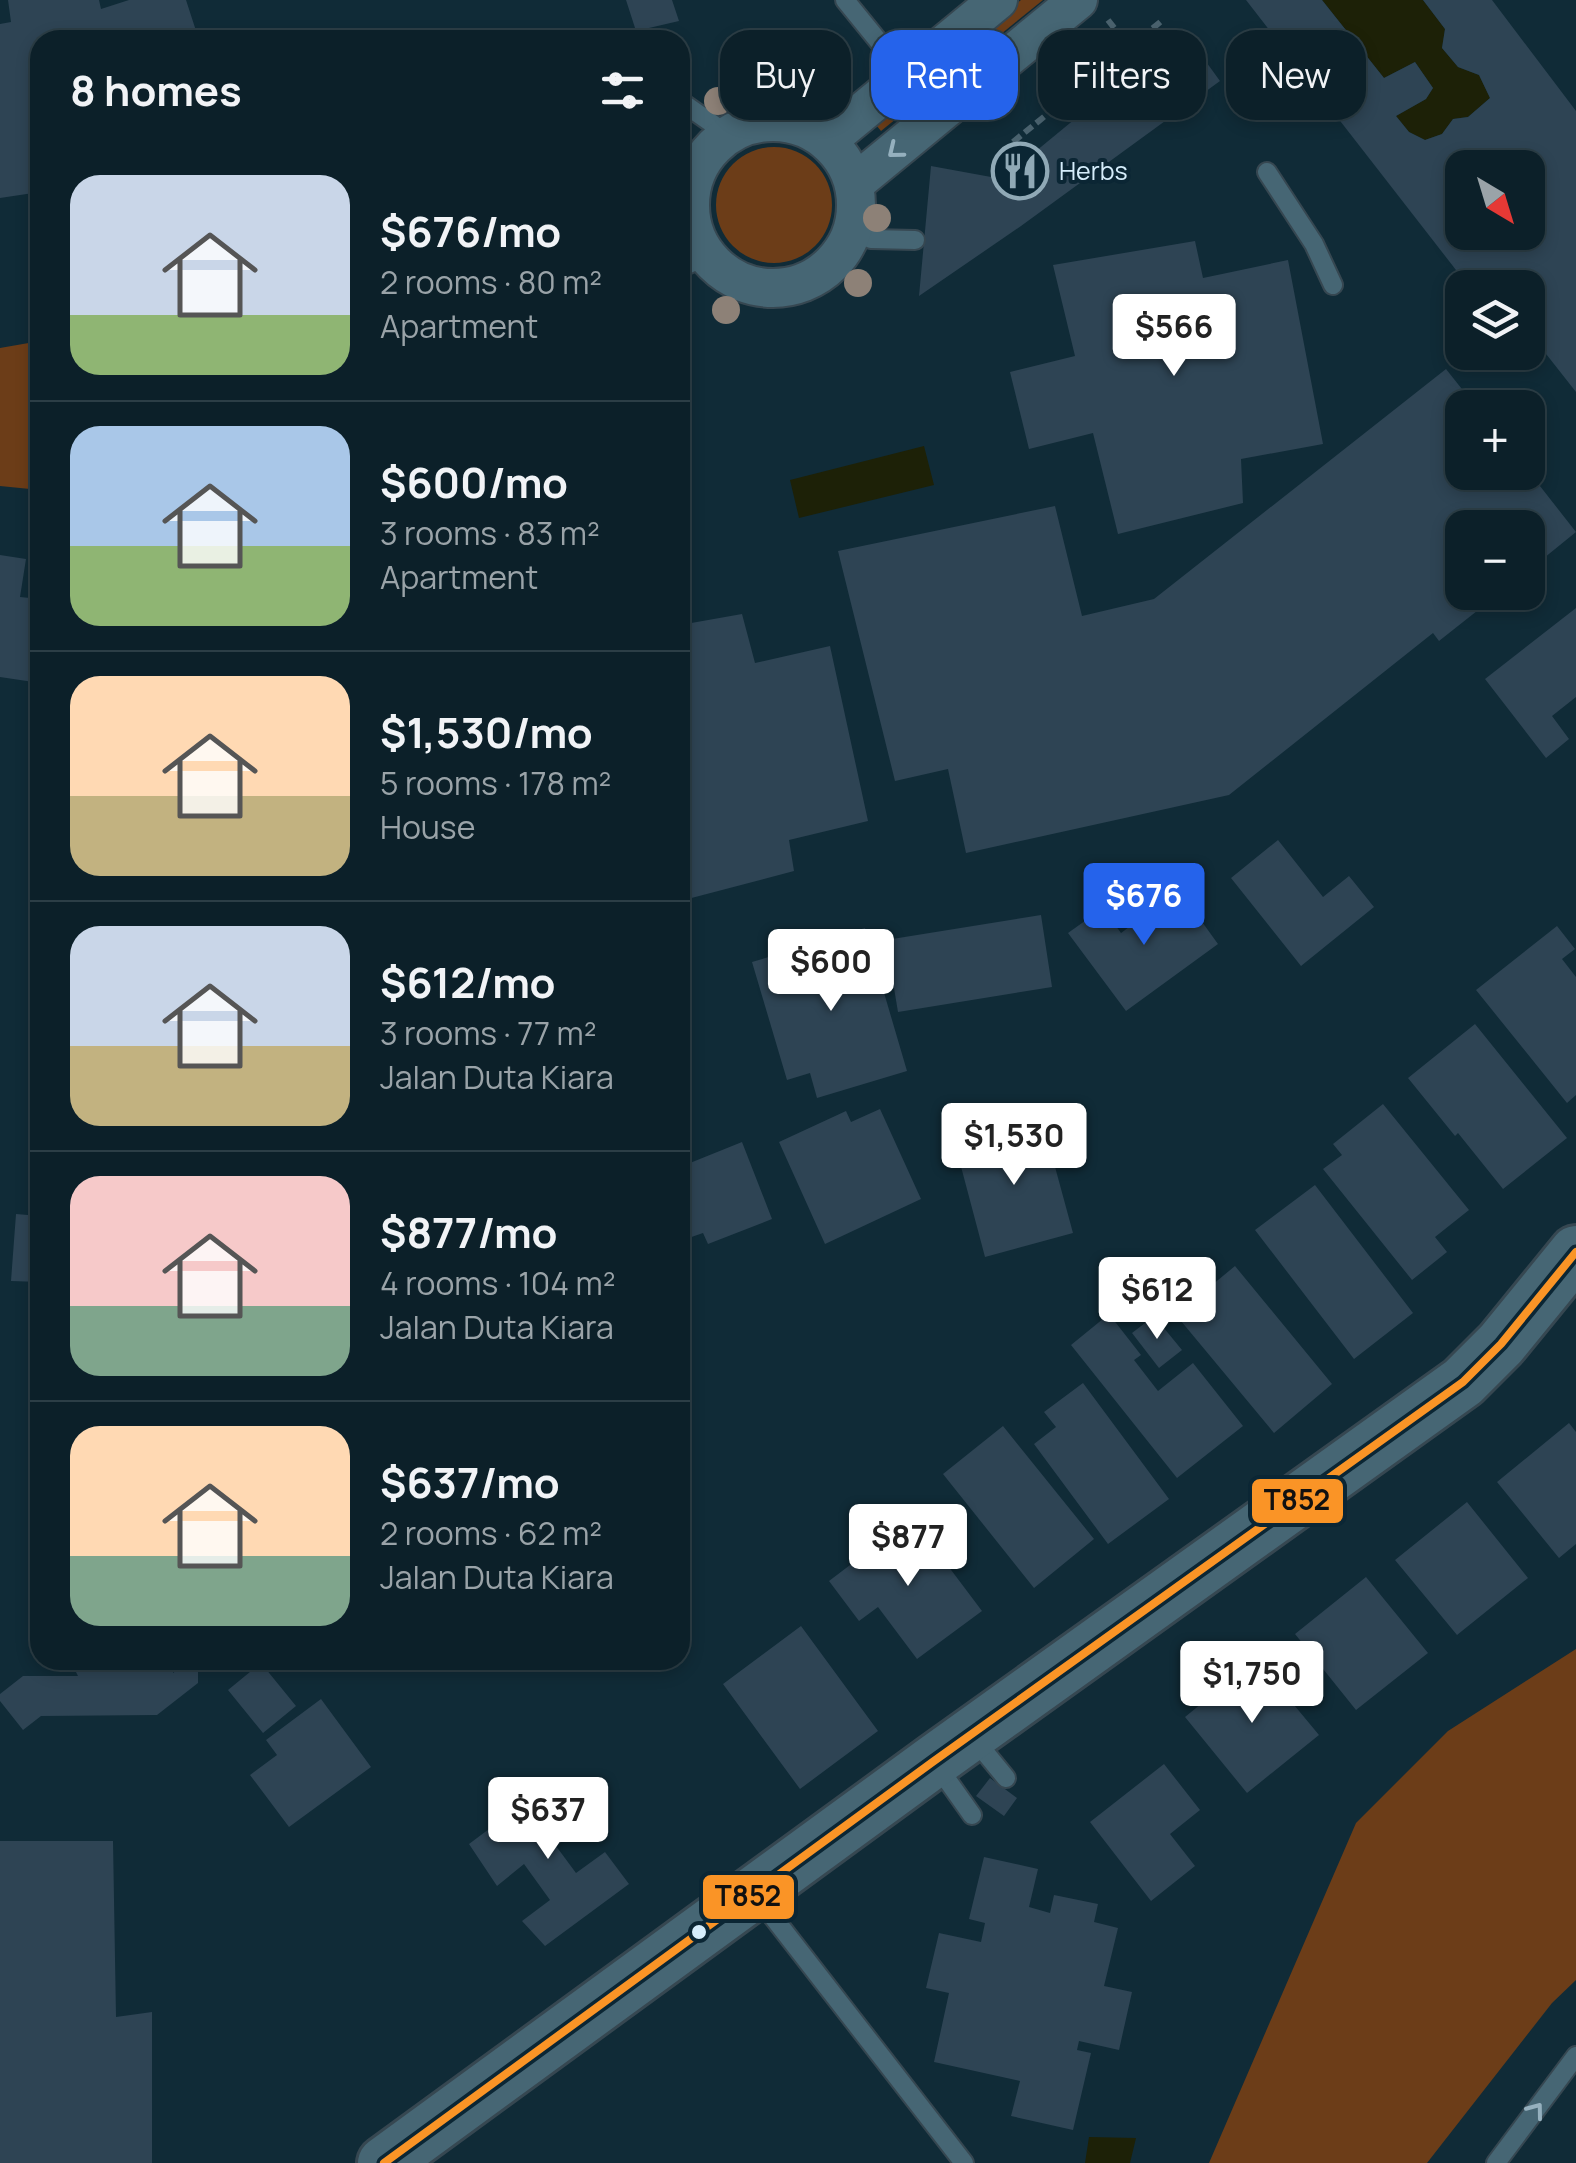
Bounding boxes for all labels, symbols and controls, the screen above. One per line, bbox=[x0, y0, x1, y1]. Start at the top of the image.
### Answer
chip: Buy bbox=[720, 30, 851, 120]
chip: Rent bbox=[871, 30, 1018, 120]
chip: Filters bbox=[1038, 30, 1206, 120]
chip: New bbox=[1226, 30, 1366, 120]
text: 8 homes bbox=[70, 61, 242, 119]
icon: filters bbox=[595, 63, 650, 118]
one-way arrow bbox=[888, 139, 906, 157]
restaurant icon: Herbs bbox=[990, 141, 1050, 201]
north arrow bbox=[1445, 150, 1545, 250]
map controls bbox=[1445, 150, 1545, 610]
place label: Herbs bbox=[1059, 153, 1128, 188]
text: $676/mo bbox=[380, 202, 561, 260]
icon: home bbox=[150, 215, 270, 335]
text: 2 rooms · 80 m² bbox=[380, 260, 602, 304]
button: layers bbox=[1445, 270, 1545, 370]
pin: $566 bbox=[1115, 294, 1233, 379]
text: Apartment bbox=[380, 304, 538, 348]
text: $566 bbox=[1135, 304, 1213, 348]
button: + bbox=[1445, 390, 1545, 490]
text: $600/mo bbox=[380, 453, 568, 511]
icon: home bbox=[150, 466, 270, 586]
button: − bbox=[1445, 510, 1545, 610]
text: 3 rooms · 83 m² bbox=[380, 511, 600, 555]
text: Apartment bbox=[380, 555, 538, 599]
text: $1,530/mo bbox=[380, 703, 593, 761]
icon: home bbox=[150, 716, 270, 836]
text: 5 rooms · 178 m² bbox=[380, 761, 611, 805]
text: House bbox=[380, 805, 475, 849]
pin: $676 bbox=[1085, 863, 1203, 948]
text: $676 bbox=[1106, 873, 1182, 917]
pin: $600 bbox=[772, 929, 890, 1014]
text: $600 bbox=[790, 939, 872, 983]
text: $612/mo bbox=[380, 953, 556, 1011]
icon: home bbox=[150, 966, 270, 1086]
text: 3 rooms · 77 m² bbox=[380, 1011, 596, 1055]
text: Jalan Duta Kiara bbox=[380, 1055, 614, 1099]
pin: $1,530 bbox=[933, 1103, 1095, 1188]
text: $1,530 bbox=[964, 1113, 1064, 1157]
text: $877/mo bbox=[380, 1203, 557, 1261]
icon: home bbox=[150, 1216, 270, 1336]
pin: $612 bbox=[1098, 1257, 1216, 1342]
text: 4 rooms · 104 m² bbox=[380, 1261, 616, 1305]
text: $612 bbox=[1121, 1267, 1193, 1311]
text: Jalan Duta Kiara bbox=[380, 1305, 614, 1349]
text: $637/mo bbox=[380, 1453, 560, 1511]
icon: home bbox=[150, 1466, 270, 1586]
line badge: T852 bbox=[1250, 1477, 1345, 1525]
text: T852 bbox=[1264, 1480, 1330, 1518]
pin: $877 bbox=[849, 1504, 967, 1589]
text: 2 rooms · 62 m² bbox=[380, 1511, 602, 1555]
text: $877 bbox=[871, 1514, 945, 1558]
text: Jalan Duta Kiara bbox=[380, 1555, 614, 1599]
pin: $1,750 bbox=[1171, 1641, 1333, 1726]
text: $1,750 bbox=[1202, 1651, 1302, 1695]
pin: $637 bbox=[489, 1777, 607, 1862]
text: $637 bbox=[510, 1787, 586, 1831]
line badge: T852 bbox=[701, 1873, 796, 1921]
text: T852 bbox=[715, 1876, 781, 1914]
unlabelled marker bbox=[689, 1922, 709, 1942]
one-way arrow bbox=[1524, 2103, 1541, 2121]

